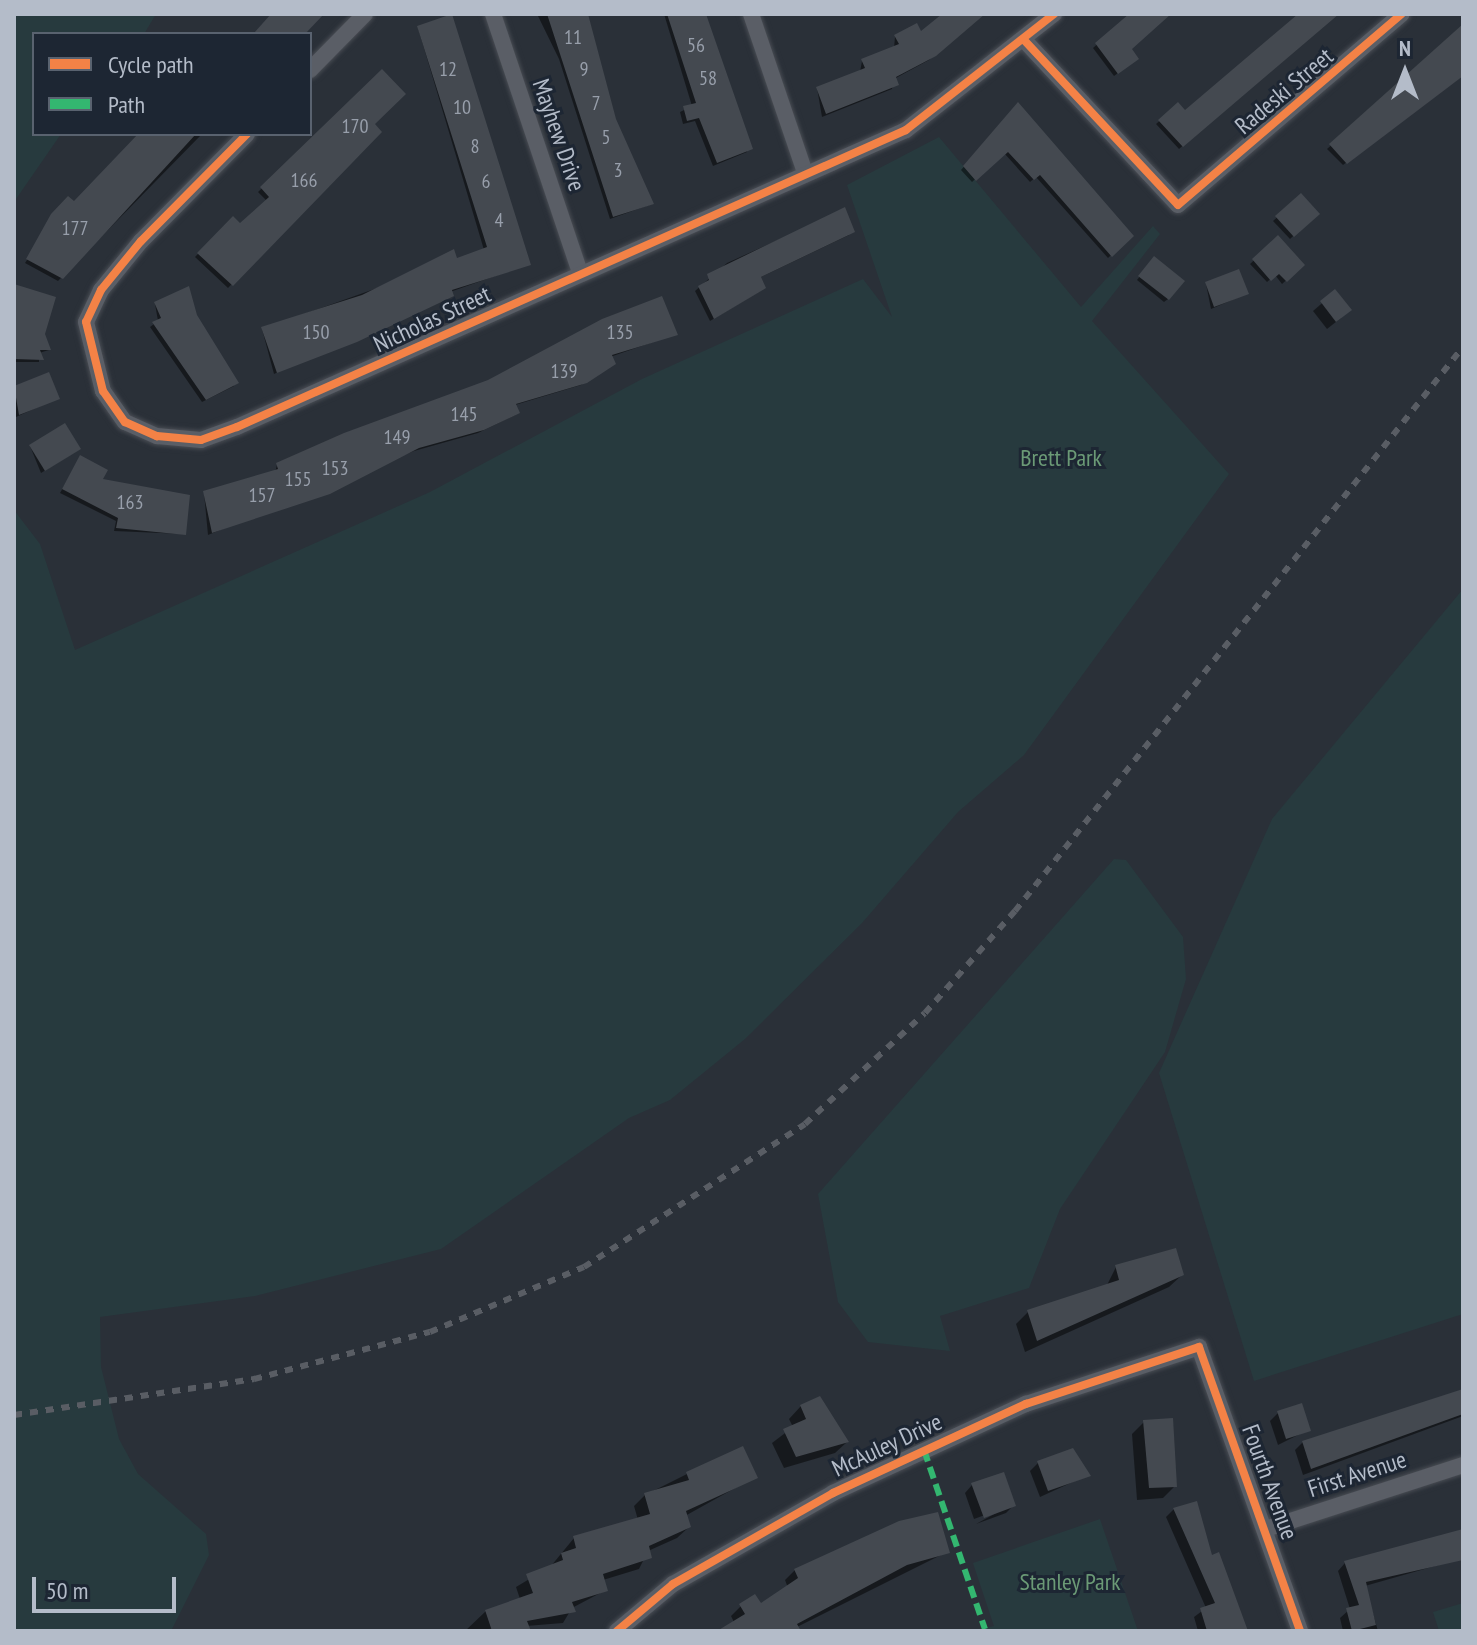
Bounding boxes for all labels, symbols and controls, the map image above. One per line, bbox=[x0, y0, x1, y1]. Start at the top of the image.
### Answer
house number: 11 bbox=[564, 25, 582, 49]
legend bbox=[32, 32, 312, 136]
north arrow bbox=[1365, 32, 1445, 112]
house number: 56 bbox=[687, 33, 705, 57]
text: N bbox=[1399, 34, 1411, 62]
street label: Radeski Street bbox=[1229, 42, 1339, 140]
text: Cycle path bbox=[108, 49, 194, 80]
house number: 12 bbox=[439, 57, 457, 81]
house number: 9 bbox=[580, 57, 588, 81]
house number: 58 bbox=[699, 66, 717, 90]
street label: Mayhew Drive bbox=[526, 75, 592, 195]
text: Path bbox=[108, 89, 145, 120]
house number: 7 bbox=[592, 91, 600, 115]
house number: 10 bbox=[453, 95, 471, 119]
house number: 170 bbox=[342, 114, 368, 138]
house number: 5 bbox=[602, 125, 610, 149]
house number: 8 bbox=[471, 134, 479, 158]
house number: 3 bbox=[614, 158, 622, 182]
house number: 166 bbox=[291, 168, 317, 192]
house number: 6 bbox=[482, 169, 490, 193]
house number: 4 bbox=[495, 208, 503, 232]
house number: 177 bbox=[62, 216, 88, 240]
street label: Nicholas Street bbox=[369, 279, 495, 359]
house number: 150 bbox=[303, 320, 329, 344]
house number: 135 bbox=[607, 320, 633, 344]
house number: 139 bbox=[551, 359, 577, 383]
house number: 145 bbox=[451, 402, 477, 426]
house number: 149 bbox=[384, 425, 410, 449]
park label: Brett Park bbox=[1020, 444, 1102, 472]
house number: 153 bbox=[322, 456, 348, 480]
house number: 155 bbox=[285, 467, 311, 491]
house number: 157 bbox=[249, 483, 275, 507]
house number: 163 bbox=[117, 490, 143, 514]
street label: McAuley Drive bbox=[827, 1407, 947, 1483]
street label: Fourth Avenue bbox=[1236, 1420, 1304, 1544]
street label: First Avenue bbox=[1304, 1445, 1410, 1503]
scale bar bbox=[36, 1561, 180, 1611]
park label: Stanley Park bbox=[1019, 1568, 1121, 1596]
text: 50 m bbox=[46, 1575, 88, 1606]

